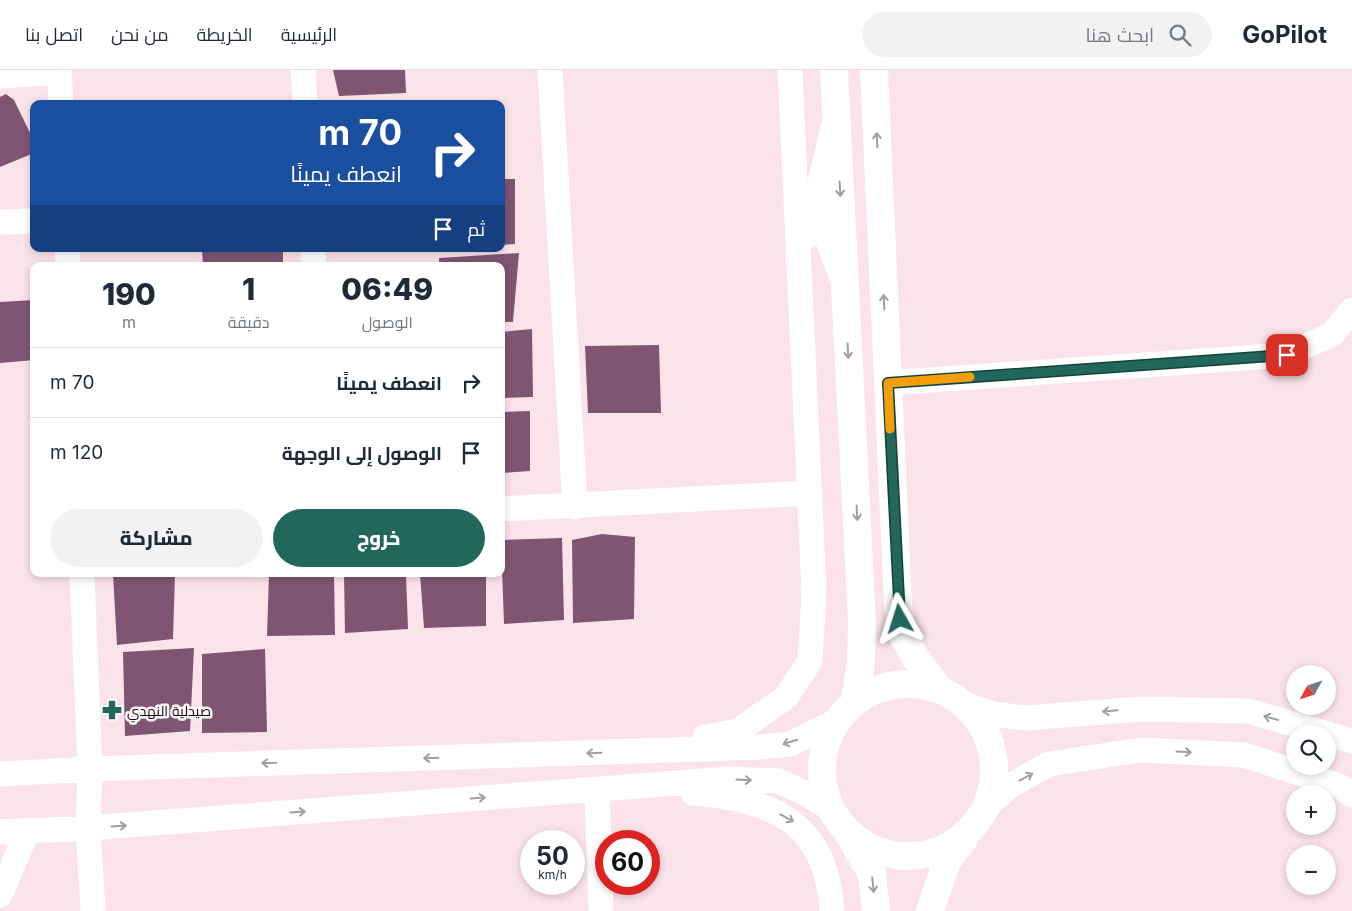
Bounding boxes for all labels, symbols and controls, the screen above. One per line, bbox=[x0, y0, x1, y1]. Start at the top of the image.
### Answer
search box bbox=[862, 12, 1212, 57]
text: GoPilot bbox=[1242, 20, 1327, 49]
icon: search bbox=[1166, 21, 1194, 49]
text: اتصل بنا bbox=[25, 24, 83, 45]
text: من نحن bbox=[111, 24, 169, 45]
text: الخريطة bbox=[197, 24, 253, 45]
text: الرئيسية bbox=[281, 24, 337, 45]
text: ابحث هنا bbox=[1085, 24, 1154, 47]
text: 70 m bbox=[318, 111, 402, 153]
icon: right bbox=[420, 120, 485, 185]
one-way arrow bbox=[872, 132, 881, 148]
text: انعطف يمينًا bbox=[290, 161, 402, 187]
one-way arrow bbox=[835, 180, 844, 196]
icon: arrive bbox=[429, 215, 457, 243]
text: ثم bbox=[467, 218, 485, 241]
text: 1 bbox=[242, 271, 255, 307]
text: 06:49 bbox=[341, 271, 433, 307]
text: 190 bbox=[102, 276, 156, 312]
one-way arrow bbox=[880, 294, 889, 310]
text: m bbox=[122, 312, 136, 332]
text: دقيقة bbox=[228, 312, 269, 332]
text: الوصول bbox=[362, 312, 413, 332]
pin bbox=[1266, 334, 1308, 376]
icon: arrive bbox=[1273, 341, 1301, 369]
one-way arrow bbox=[844, 343, 853, 359]
icon: right bbox=[457, 369, 485, 397]
text: 70 m bbox=[50, 371, 94, 394]
text: انعطف يمينًا bbox=[336, 372, 442, 395]
icon: arrive bbox=[457, 439, 485, 467]
text: 120 m bbox=[50, 441, 103, 464]
text: الوصول إلى الوجهة bbox=[282, 442, 442, 465]
one-way arrow bbox=[852, 505, 861, 521]
button: مشاركة bbox=[50, 509, 263, 567]
button: خروج bbox=[273, 509, 485, 567]
position arrow bbox=[873, 592, 925, 644]
north arrow bbox=[1286, 665, 1336, 715]
map controls bbox=[1286, 665, 1336, 895]
pharmacy icon: صيدلية النهدي bbox=[101, 699, 123, 721]
place label: صيدلية النهدي bbox=[127, 702, 211, 723]
one-way arrow bbox=[1102, 707, 1118, 716]
one-way arrow bbox=[1264, 712, 1280, 722]
button: search bbox=[1286, 725, 1336, 775]
one-way arrow bbox=[783, 738, 799, 747]
one-way arrow bbox=[1176, 747, 1192, 757]
one-way arrow bbox=[586, 748, 602, 757]
one-way arrow bbox=[424, 753, 440, 762]
one-way arrow bbox=[261, 758, 278, 768]
one-way arrow bbox=[1018, 771, 1033, 781]
one-way arrow bbox=[736, 775, 752, 784]
button: + bbox=[1286, 785, 1336, 835]
one-way arrow bbox=[469, 794, 485, 803]
one-way arrow bbox=[290, 807, 306, 817]
one-way arrow bbox=[779, 814, 794, 824]
one-way arrow bbox=[110, 821, 126, 830]
speed limit sign: 60 bbox=[595, 830, 660, 895]
text: 50 bbox=[536, 841, 569, 871]
button: − bbox=[1286, 845, 1336, 895]
text: km/h bbox=[538, 867, 567, 882]
one-way arrow bbox=[868, 877, 878, 893]

